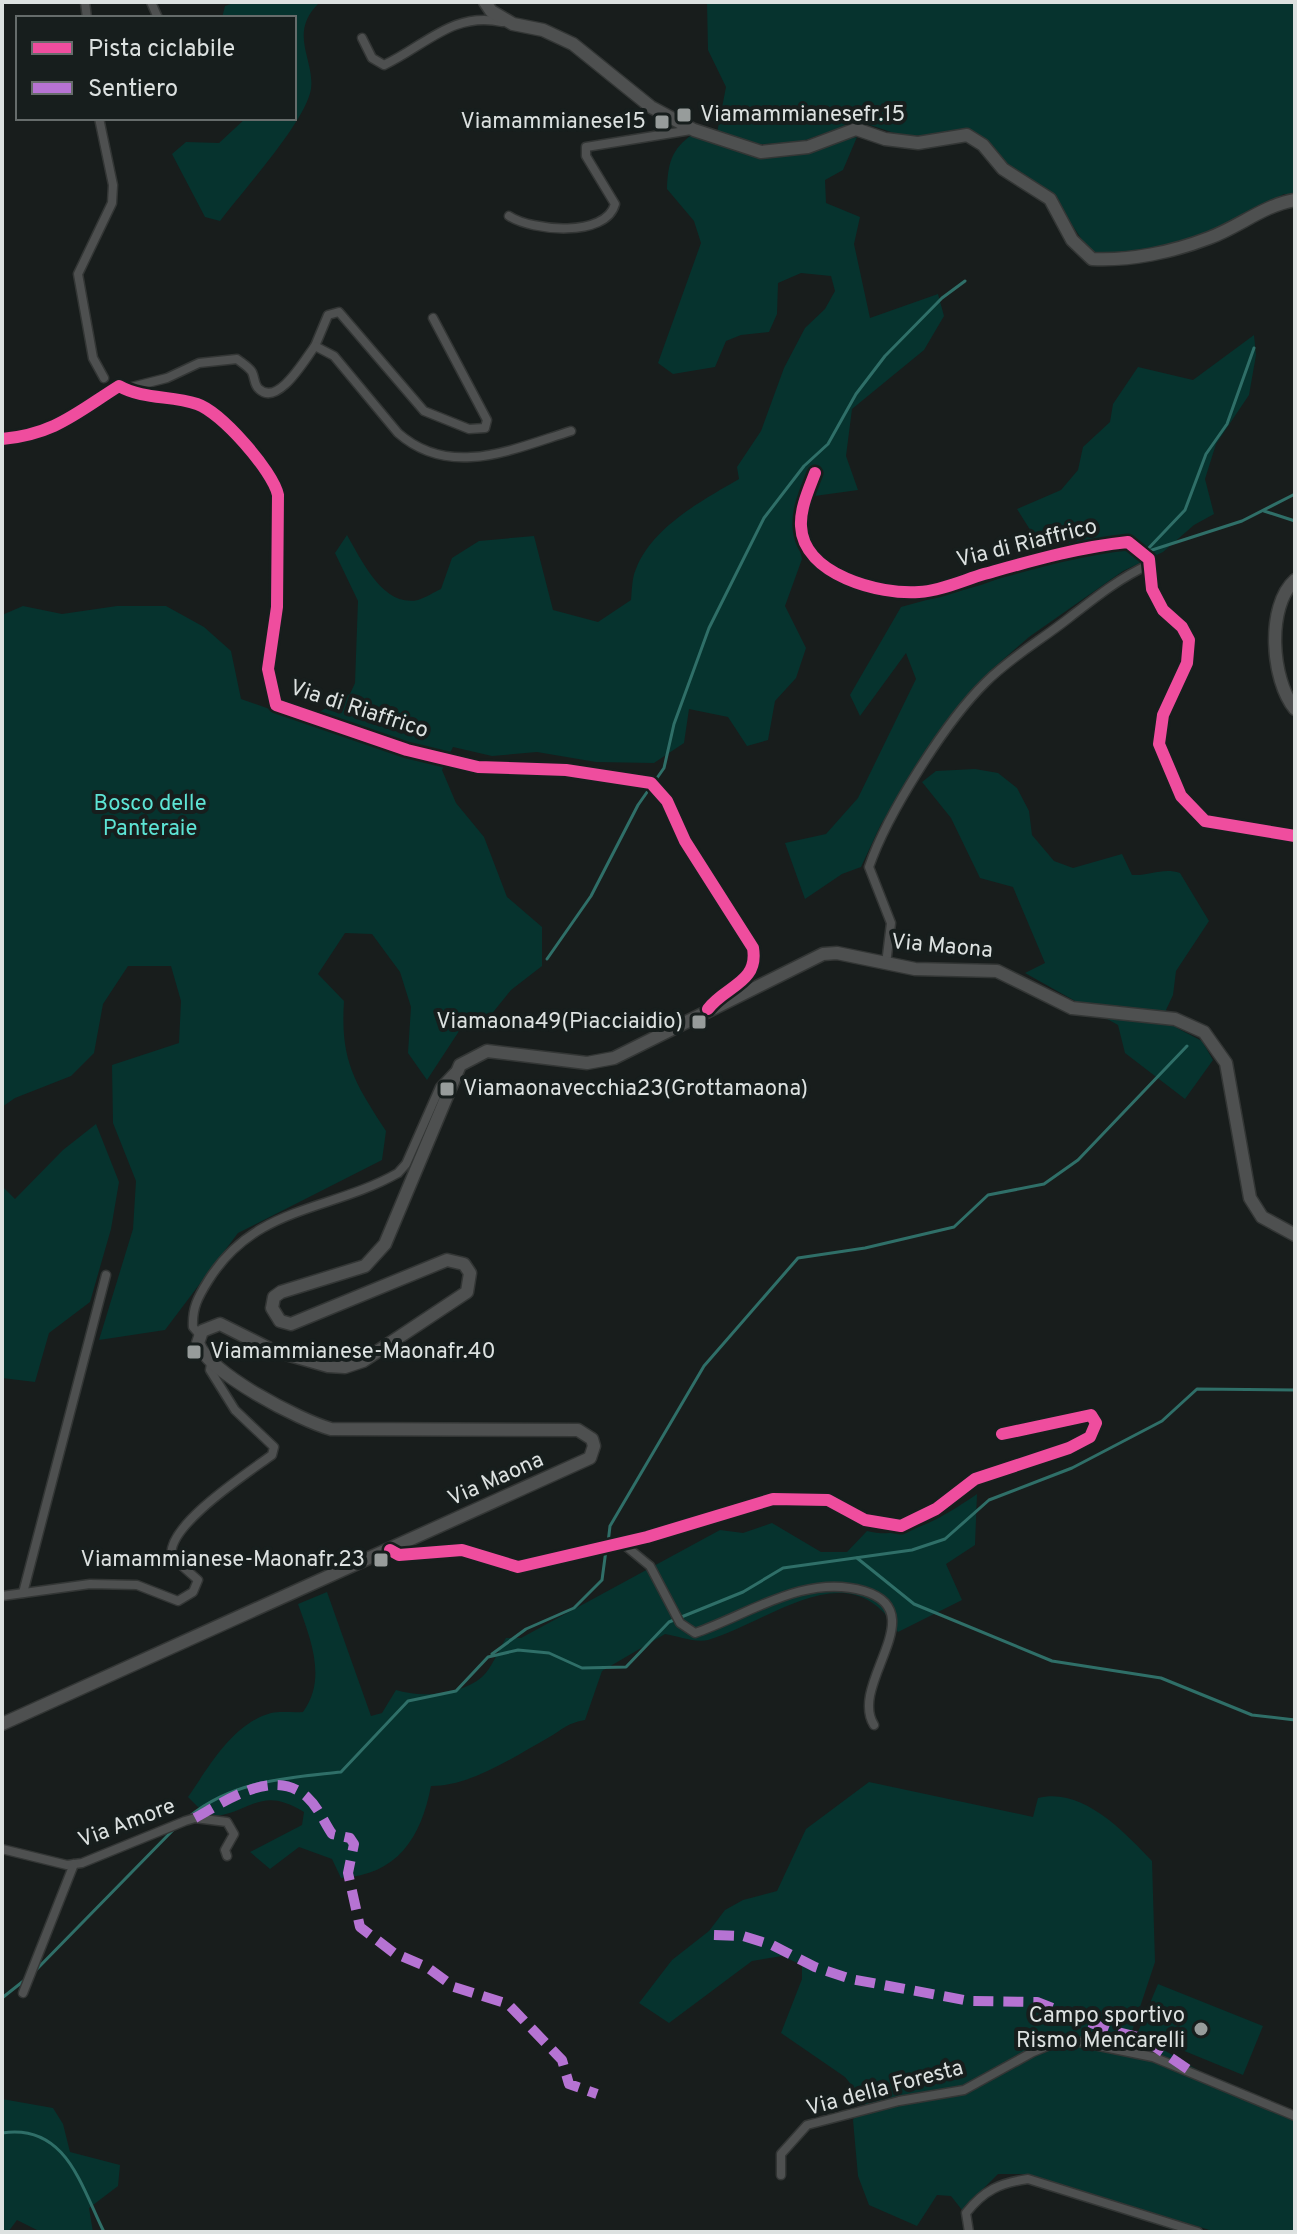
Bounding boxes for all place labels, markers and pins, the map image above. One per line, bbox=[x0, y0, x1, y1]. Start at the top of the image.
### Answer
place label: Viamammianesefr.15 bbox=[700, 102, 905, 129]
marker: Viamammianesefr.15 bbox=[675, 106, 693, 124]
place label: Viamammianese15 bbox=[460, 109, 646, 136]
marker: Viamammianese15 bbox=[653, 113, 671, 131]
place label: Viamaona49(Piacciaidio) bbox=[436, 1009, 683, 1036]
marker: Viamaona49(Piacciaidio) bbox=[690, 1013, 708, 1031]
place label: Viamaonavecchia23(Grottamaona) bbox=[463, 1076, 808, 1103]
marker: Viamaonavecchia23(Grottamaona) bbox=[438, 1080, 456, 1098]
place label: Viamammianese-Maonafr.40 bbox=[210, 1339, 496, 1366]
marker: Viamammianese-Maonafr.40 bbox=[185, 1343, 203, 1361]
place label: Viamammianese-Maonafr.23 bbox=[81, 1547, 365, 1574]
marker: Viamammianese-Maonafr.23 bbox=[372, 1551, 390, 1569]
place label: Campo sportivo Rismo Mencarelli bbox=[1016, 2003, 1185, 2055]
marker: Campo sportivo Rismo Mencarelli bbox=[1192, 2020, 1210, 2038]

